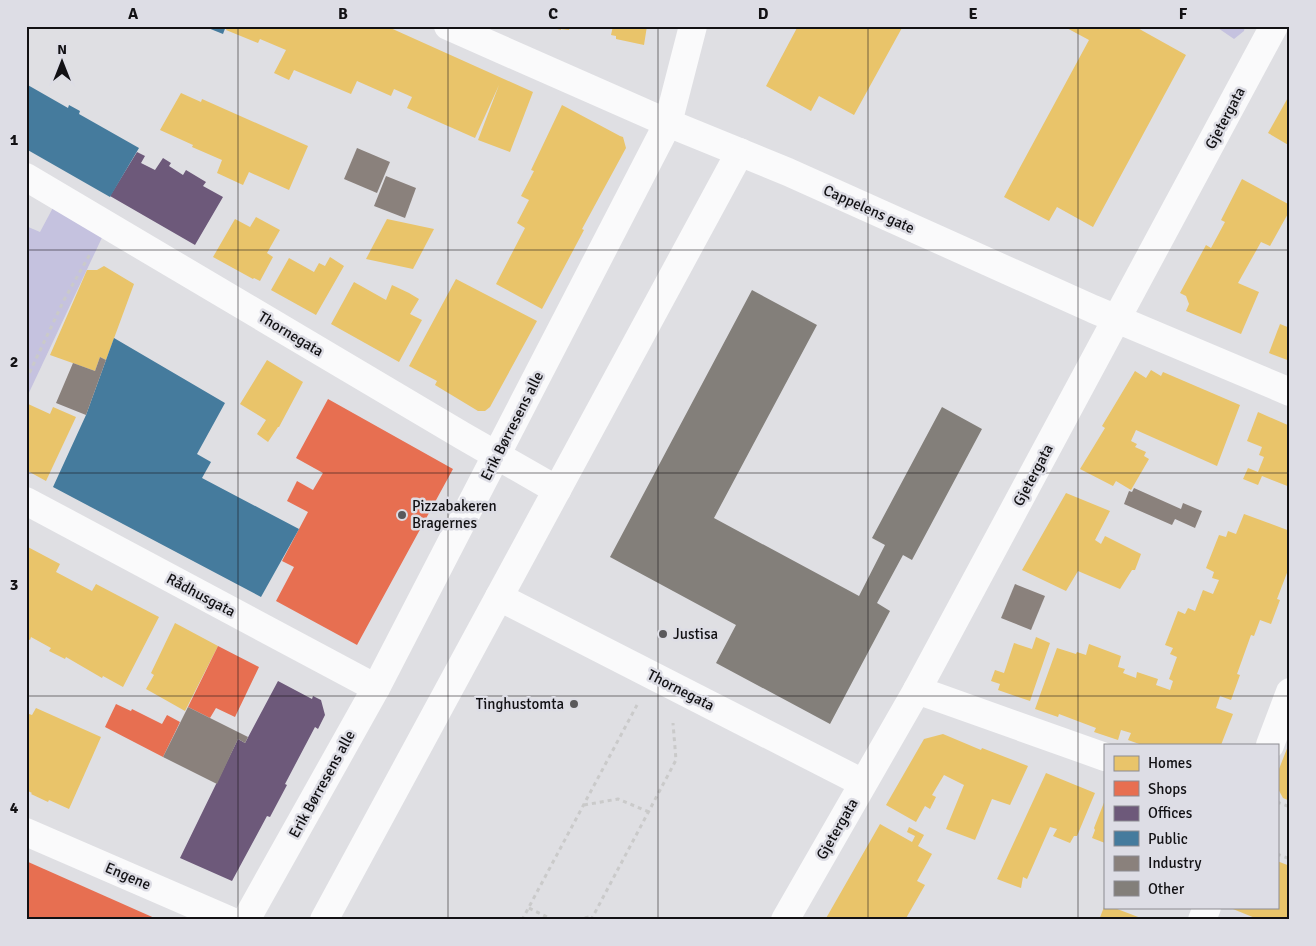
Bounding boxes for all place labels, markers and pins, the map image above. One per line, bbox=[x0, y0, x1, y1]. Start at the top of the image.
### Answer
place label: Pizzabakeren Bragernes bbox=[412, 497, 497, 532]
marker: Pizzabakeren Bragernes bbox=[396, 509, 408, 521]
place label: Justisa bbox=[673, 625, 718, 643]
marker: Justisa bbox=[657, 628, 669, 640]
place label: Tinghustomta bbox=[476, 695, 564, 713]
marker: Tinghustomta bbox=[568, 698, 580, 710]

